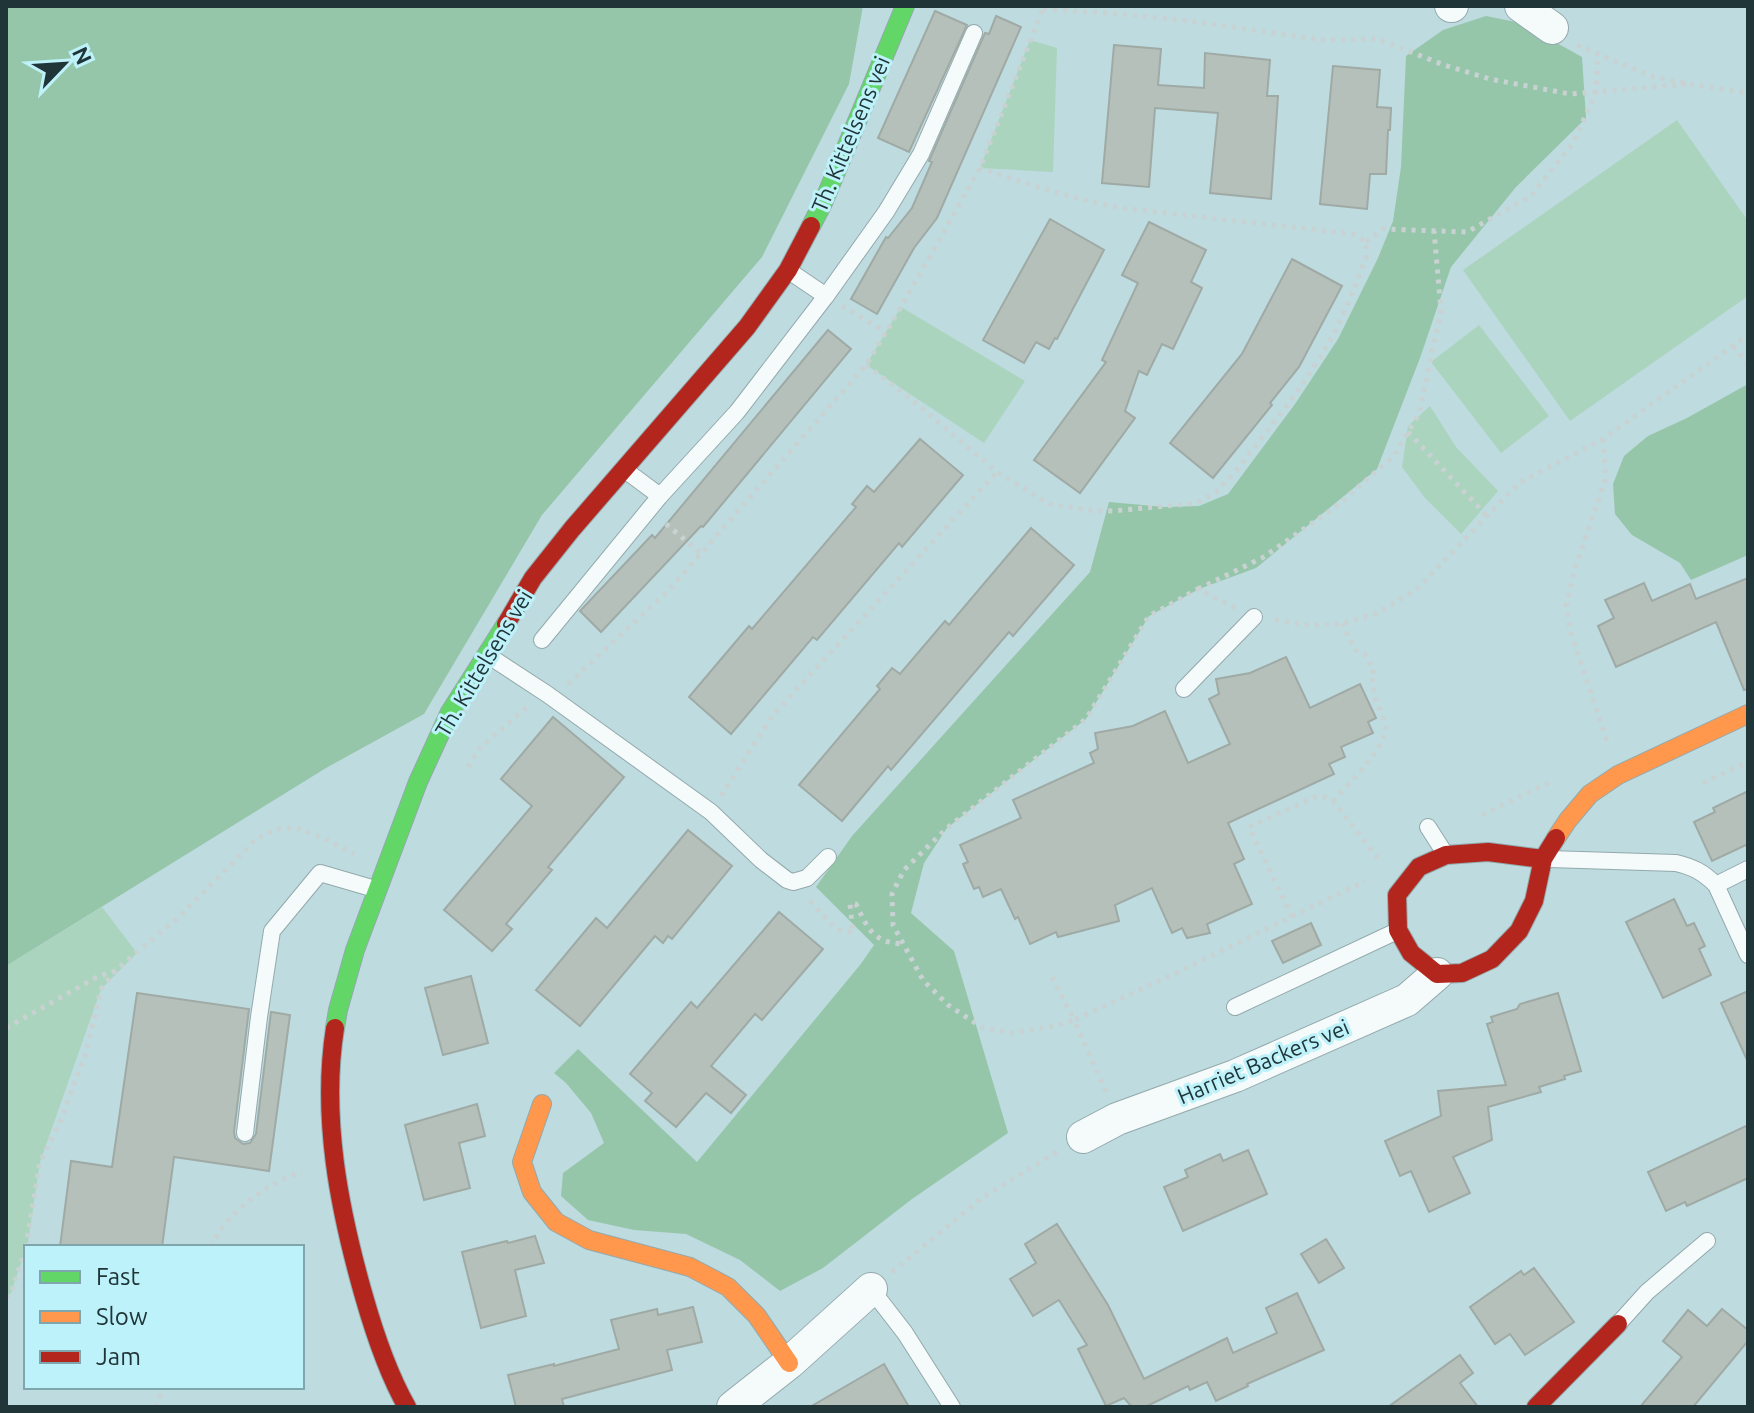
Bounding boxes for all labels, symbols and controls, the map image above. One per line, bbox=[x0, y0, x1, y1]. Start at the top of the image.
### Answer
north arrow bbox=[24, 24, 104, 104]
text: N bbox=[68, 43, 97, 68]
street label: Th. Kittelsens vei bbox=[806, 52, 894, 216]
street label: Th. Kittelsens vei bbox=[429, 585, 537, 741]
street label: Harriet Backers vei bbox=[1173, 1014, 1353, 1108]
legend bbox=[24, 1245, 304, 1389]
text: Fast bbox=[96, 1263, 140, 1290]
text: Slow bbox=[96, 1303, 148, 1330]
text: Jam bbox=[96, 1343, 141, 1370]

